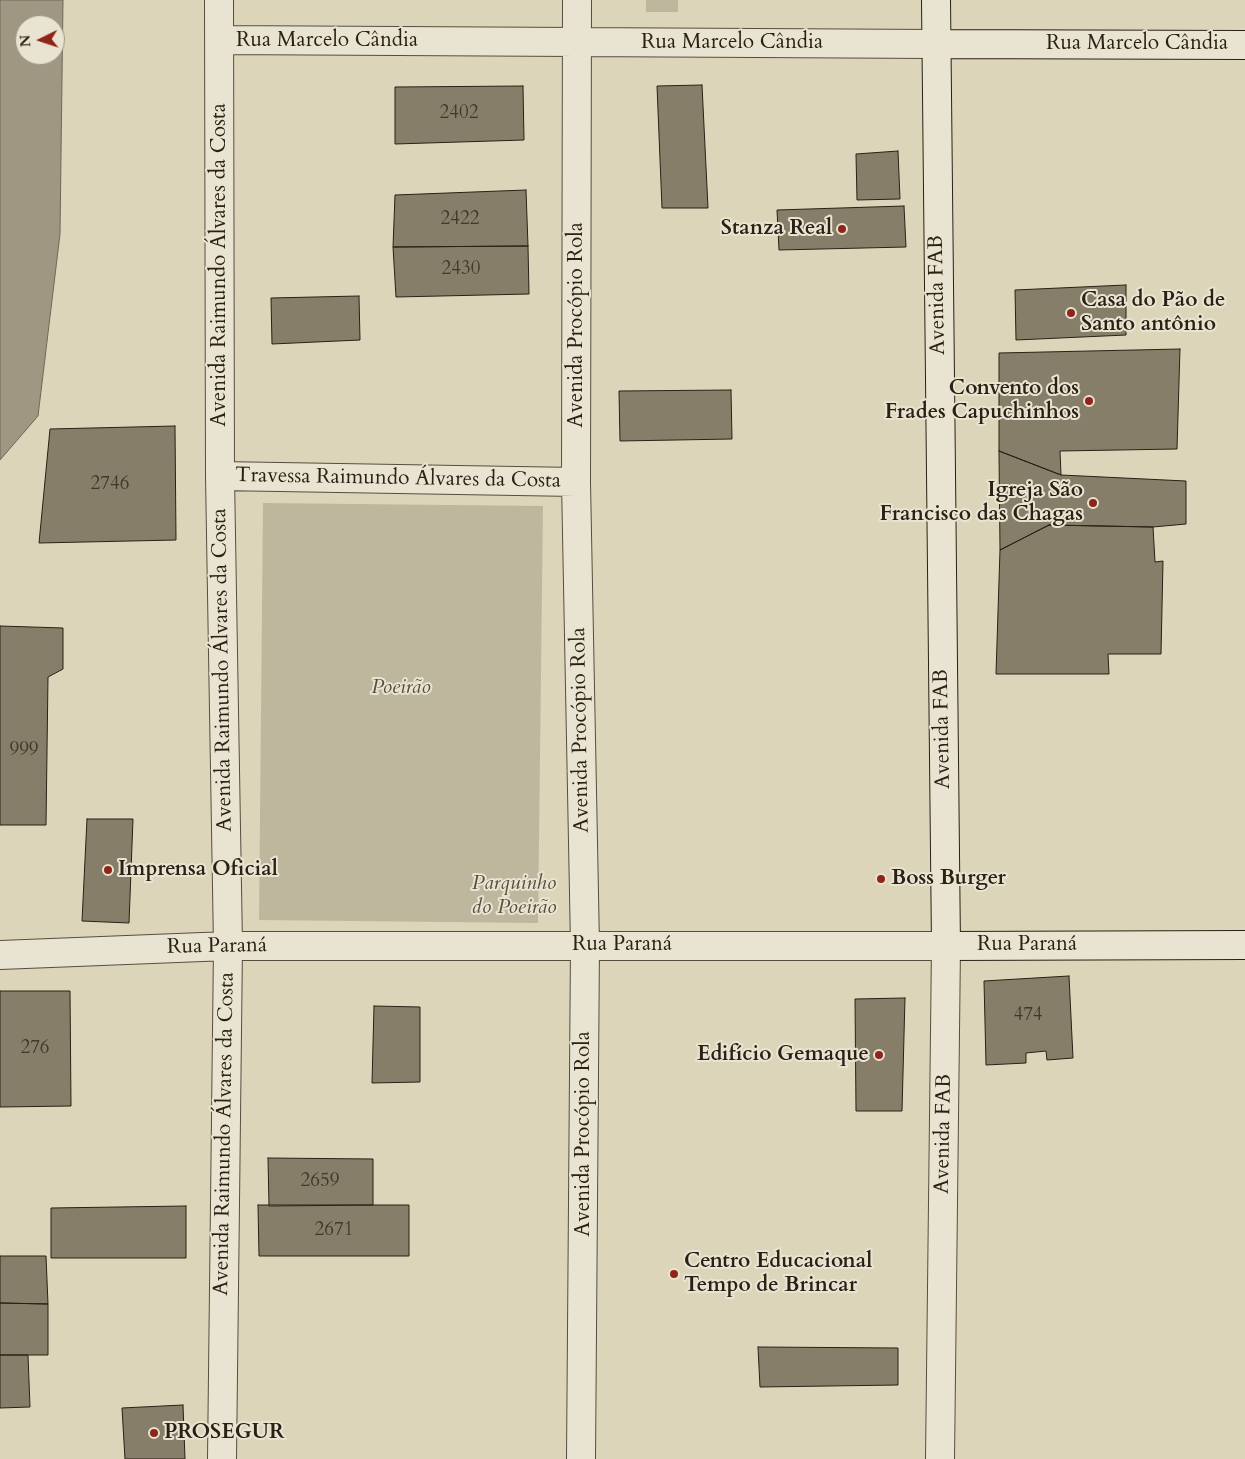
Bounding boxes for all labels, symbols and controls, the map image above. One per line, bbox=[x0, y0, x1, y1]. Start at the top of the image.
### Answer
north arrow bbox=[15, 15, 65, 65]
street label: Rua Marcelo Cândia bbox=[236, 28, 418, 54]
street label: Rua Marcelo Cândia bbox=[641, 30, 823, 56]
street label: Rua Marcelo Cândia bbox=[1046, 31, 1228, 57]
text: N bbox=[16, 34, 35, 48]
street label: Avenida Raimundo Álvares da Costa bbox=[207, 103, 233, 427]
house number: 2402 bbox=[440, 103, 478, 125]
house number: 2422 bbox=[441, 209, 479, 231]
place label: Stanza Real bbox=[721, 216, 832, 242]
street label: Avenida Procópio Rola bbox=[564, 222, 590, 428]
marker: Stanza Real bbox=[836, 223, 848, 235]
street label: Avenida FAB bbox=[924, 235, 952, 355]
house number: 2430 bbox=[442, 259, 480, 281]
place label: Casa do Pão de Santo antônio bbox=[1081, 288, 1225, 338]
marker: Casa do Pão de Santo antônio bbox=[1065, 307, 1077, 319]
place label: Convento dos Frades Capuchinhos bbox=[885, 376, 1079, 426]
marker: Convento dos Frades Capuchinhos bbox=[1083, 395, 1095, 407]
street label: Travessa Raimundo Álvares da Costa bbox=[235, 464, 561, 494]
house number: 2746 bbox=[91, 474, 129, 496]
place label: Igreja São Francisco das Chagas bbox=[880, 478, 1083, 528]
marker: Igreja São Francisco das Chagas bbox=[1087, 497, 1099, 509]
street label: Avenida Raimundo Álvares da Costa bbox=[208, 508, 238, 832]
street label: Avenida Procópio Rola bbox=[567, 627, 595, 833]
street label: Avenida FAB bbox=[929, 669, 957, 789]
park label: Poeirão bbox=[371, 675, 431, 701]
house number: 999 bbox=[9, 740, 39, 762]
place label: Imprensa Oficial bbox=[118, 857, 278, 883]
marker: Imprensa Oficial bbox=[102, 864, 114, 876]
place label: Boss Burger bbox=[891, 866, 1006, 892]
park label: Parquinho do Poeirão bbox=[471, 871, 557, 921]
marker: Boss Burger bbox=[875, 873, 887, 885]
street label: Rua Paraná bbox=[572, 932, 672, 958]
street label: Rua Paraná bbox=[977, 932, 1077, 958]
street label: Rua Paraná bbox=[167, 934, 267, 960]
street label: Avenida Raimundo Álvares da Costa bbox=[210, 972, 240, 1296]
house number: 474 bbox=[1013, 1005, 1043, 1027]
street label: Avenida Procópio Rola bbox=[571, 1031, 597, 1237]
house number: 276 bbox=[20, 1038, 50, 1060]
place label: Edifício Gemaque bbox=[697, 1042, 869, 1068]
marker: Edifício Gemaque bbox=[873, 1049, 885, 1061]
street label: Avenida FAB bbox=[930, 1074, 958, 1194]
house number: 2659 bbox=[301, 1171, 339, 1193]
house number: 2671 bbox=[315, 1220, 353, 1242]
place label: Centro Educacional Tempo de Brincar bbox=[684, 1249, 872, 1299]
marker: Centro Educacional Tempo de Brincar bbox=[668, 1268, 680, 1280]
place label: PROSEGUR bbox=[164, 1420, 284, 1446]
marker: PROSEGUR bbox=[148, 1427, 160, 1439]

